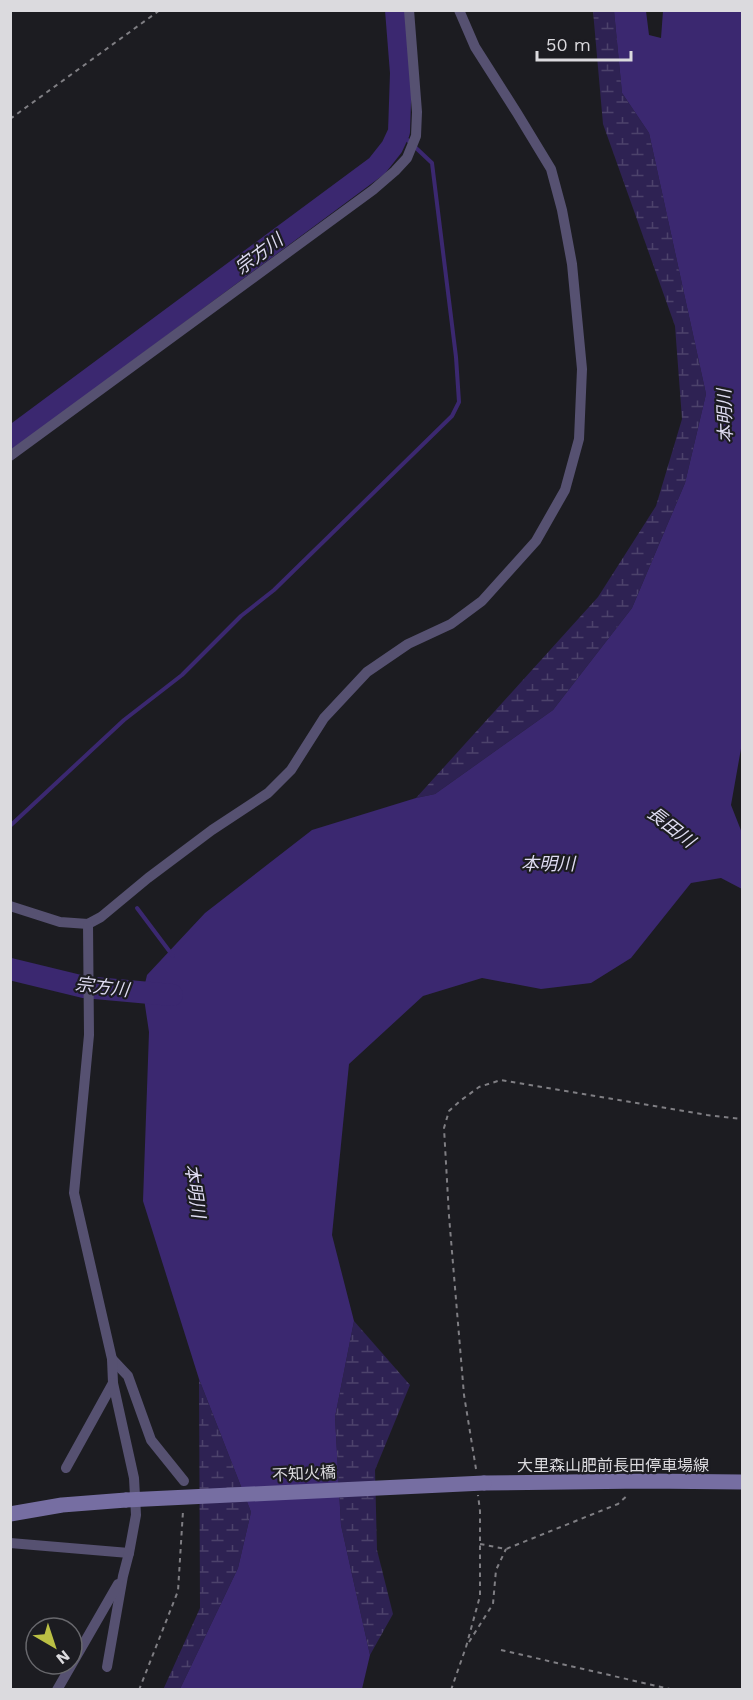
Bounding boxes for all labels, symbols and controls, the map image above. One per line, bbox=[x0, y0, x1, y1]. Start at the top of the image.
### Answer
scale bar bbox=[537, 24, 632, 62]
text: 50 m bbox=[546, 34, 591, 55]
water label: 宗方川 bbox=[231, 228, 288, 278]
water label: 本明川 bbox=[713, 387, 736, 443]
water label: 長田川 bbox=[644, 802, 701, 853]
water label: 本明川 bbox=[521, 853, 577, 874]
water label: 宗方川 bbox=[74, 973, 132, 1000]
water label: 本明川 bbox=[181, 1163, 210, 1221]
street label: 大里森山肥前長田停車場線 bbox=[517, 1456, 709, 1475]
street label: 不知火橋 bbox=[272, 1462, 336, 1485]
north arrow bbox=[24, 1616, 84, 1676]
text: N bbox=[53, 1646, 74, 1668]

